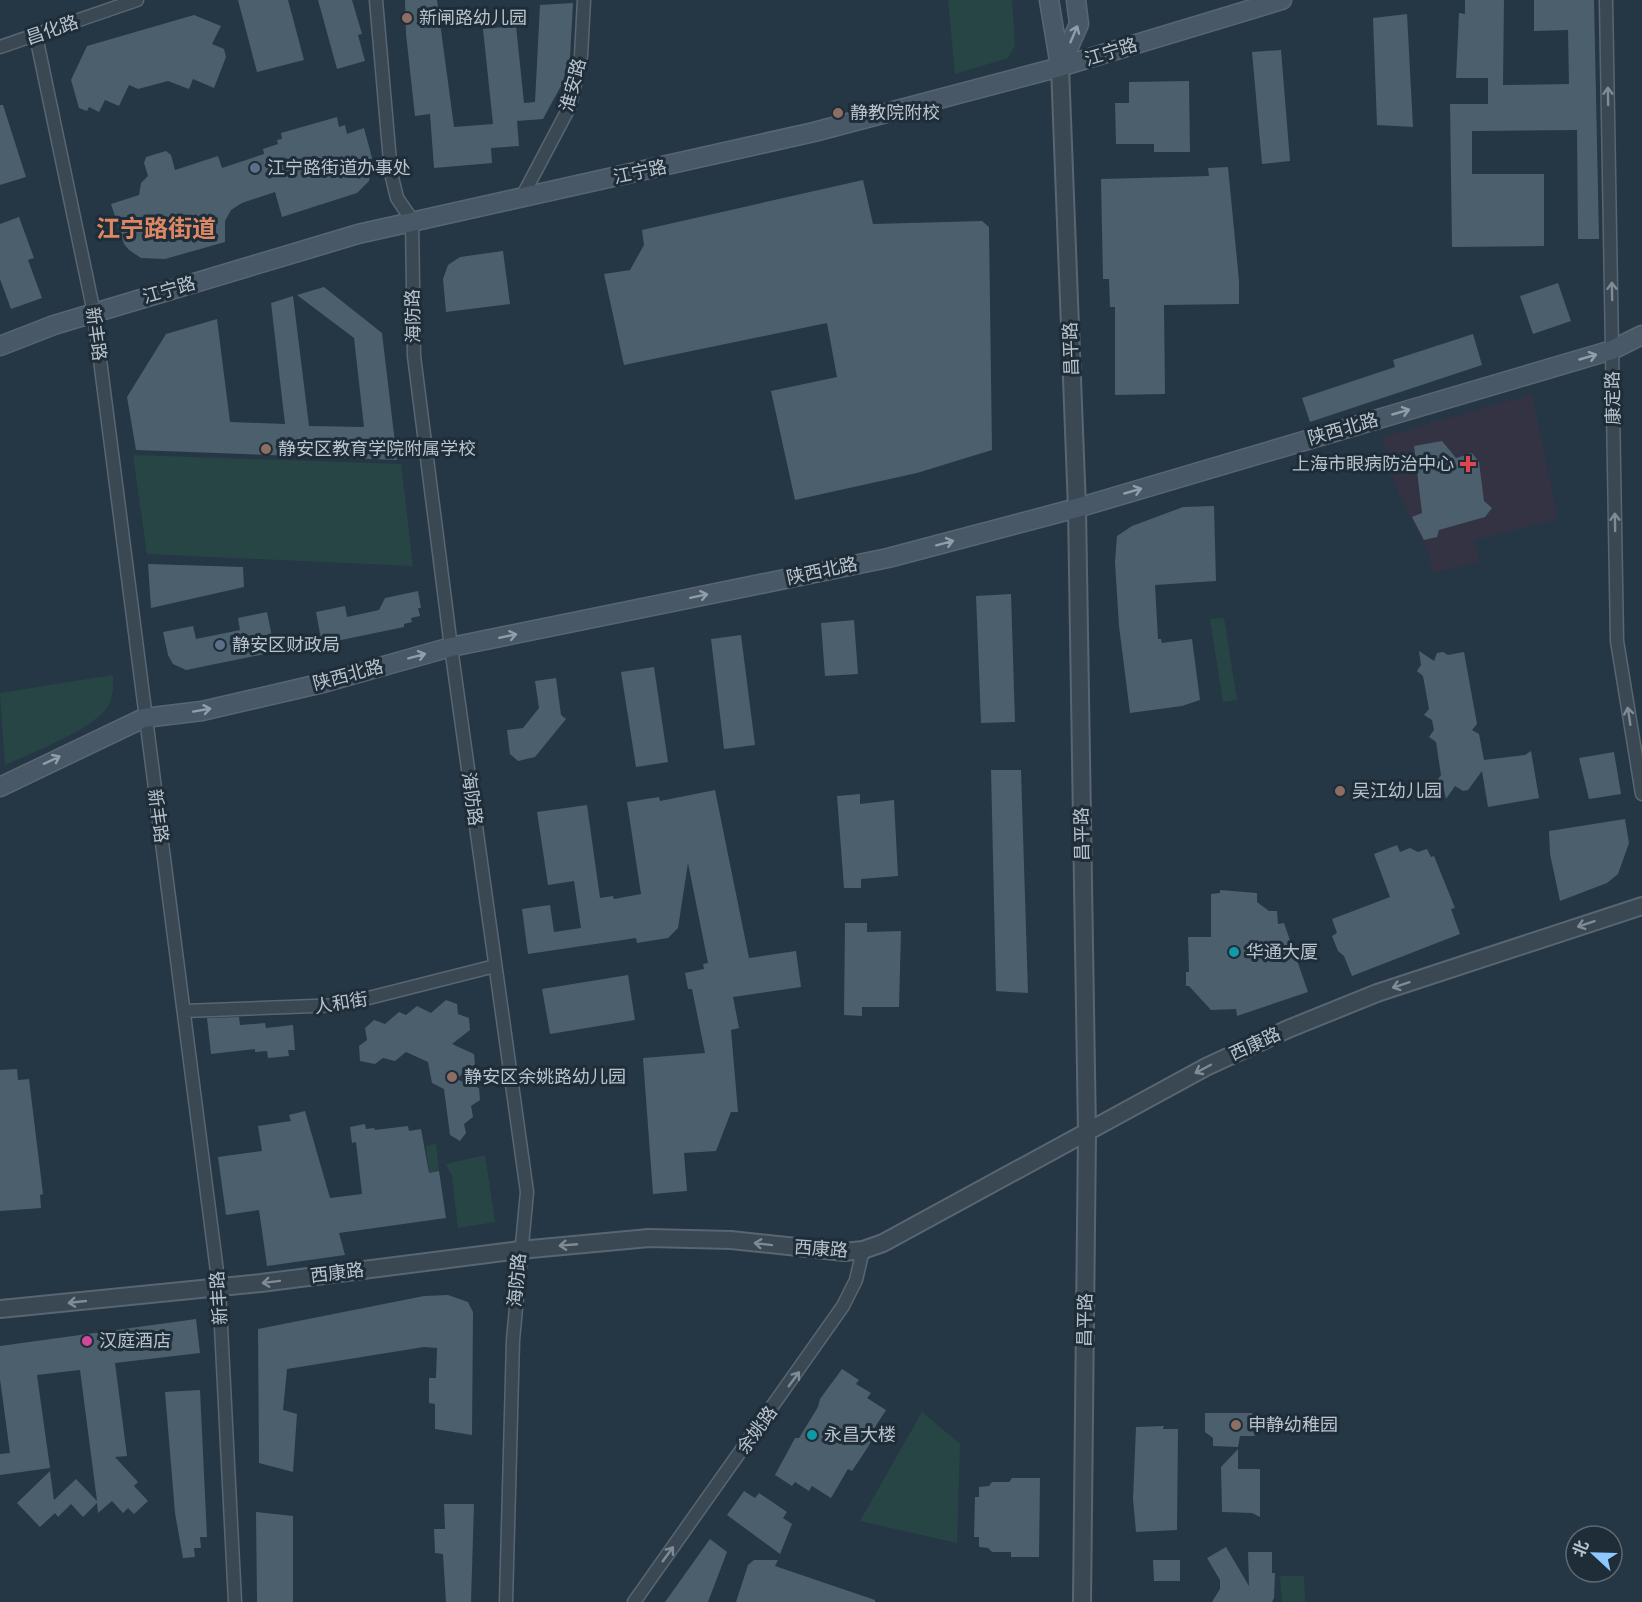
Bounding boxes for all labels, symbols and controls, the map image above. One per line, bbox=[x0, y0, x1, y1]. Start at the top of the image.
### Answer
place label: 新闸路幼儿园 bbox=[419, 7, 527, 29]
street label: 昌化路 bbox=[23, 11, 81, 49]
marker: 新闸路幼儿园 bbox=[400, 11, 414, 25]
one-way arrow bbox=[1069, 26, 1080, 44]
street label: 江宁路 bbox=[1082, 34, 1140, 70]
street label: 淮安路 bbox=[555, 56, 591, 114]
one-way arrow bbox=[1602, 87, 1614, 107]
place label: 静教院附校 bbox=[850, 102, 940, 124]
marker: 静教院附校 bbox=[831, 106, 845, 120]
street label: 江宁路 bbox=[611, 156, 669, 188]
place label: 江宁路街道办事处 bbox=[267, 157, 411, 179]
marker: 江宁路街道办事处 bbox=[248, 161, 262, 175]
district label: 江宁路街道 bbox=[96, 214, 216, 243]
street label: 江宁路 bbox=[140, 272, 198, 308]
one-way arrow bbox=[1606, 282, 1618, 302]
street label: 海防路 bbox=[402, 289, 424, 343]
street label: 新丰路 bbox=[81, 306, 111, 362]
street label: 昌平路 bbox=[1059, 322, 1083, 376]
one-way arrow bbox=[1578, 351, 1597, 362]
street label: 康定路 bbox=[1602, 371, 1624, 425]
one-way arrow bbox=[1391, 406, 1410, 417]
street label: 陕西北路 bbox=[1305, 409, 1381, 449]
place label: 静安区教育学院附属学校 bbox=[278, 438, 476, 460]
marker: 静安区教育学院附属学校 bbox=[259, 442, 273, 456]
place label: 上海市眼病防治中心 bbox=[1292, 453, 1454, 475]
marker: 上海市眼病防治中心 bbox=[1459, 455, 1477, 473]
one-way arrow bbox=[1123, 485, 1142, 496]
one-way arrow bbox=[1609, 512, 1621, 532]
one-way arrow bbox=[935, 536, 954, 548]
street label: 陕西北路 bbox=[784, 553, 860, 589]
one-way arrow bbox=[689, 590, 708, 601]
one-way arrow bbox=[498, 629, 517, 641]
place label: 静安区财政局 bbox=[232, 634, 340, 656]
marker: 静安区财政局 bbox=[213, 638, 227, 652]
one-way arrow bbox=[407, 650, 426, 662]
street label: 陕西北路 bbox=[310, 655, 386, 695]
one-way arrow bbox=[192, 704, 212, 715]
one-way arrow bbox=[1624, 707, 1635, 726]
one-way arrow bbox=[43, 753, 61, 764]
street label: 海防路 bbox=[457, 771, 487, 827]
place label: 吴江幼儿园 bbox=[1352, 780, 1442, 802]
marker: 吴江幼儿园 bbox=[1333, 784, 1347, 798]
street label: 新丰路 bbox=[143, 788, 173, 844]
street label: 昌平路 bbox=[1071, 807, 1093, 861]
one-way arrow bbox=[1577, 919, 1596, 930]
place label: 华通大厦 bbox=[1246, 941, 1318, 963]
marker: 华通大厦 bbox=[1227, 945, 1241, 959]
one-way arrow bbox=[1392, 980, 1411, 991]
street label: 人和街 bbox=[313, 988, 369, 1018]
street label: 西康路 bbox=[1226, 1023, 1284, 1065]
one-way arrow bbox=[1194, 1064, 1212, 1075]
place label: 静安区余姚路幼儿园 bbox=[464, 1066, 626, 1088]
marker: 静安区余姚路幼儿园 bbox=[445, 1070, 459, 1084]
street label: 西康路 bbox=[793, 1236, 849, 1262]
one-way arrow bbox=[753, 1238, 773, 1249]
one-way arrow bbox=[559, 1240, 579, 1251]
street label: 海防路 bbox=[504, 1252, 530, 1308]
street label: 西康路 bbox=[309, 1259, 365, 1287]
street label: 新丰路 bbox=[206, 1270, 232, 1326]
one-way arrow bbox=[261, 1276, 281, 1287]
street label: 昌平路 bbox=[1074, 1293, 1096, 1347]
one-way arrow bbox=[67, 1297, 87, 1308]
place label: 汉庭酒店 bbox=[99, 1330, 171, 1352]
marker: 汉庭酒店 bbox=[80, 1334, 94, 1348]
one-way arrow bbox=[788, 1371, 800, 1387]
street label: 余姚路 bbox=[732, 1402, 782, 1458]
place label: 申静幼稚园 bbox=[1248, 1414, 1338, 1436]
marker: 申静幼稚园 bbox=[1229, 1418, 1243, 1432]
place label: 永昌大楼 bbox=[824, 1424, 896, 1446]
marker: 永昌大楼 bbox=[805, 1428, 819, 1442]
north arrow bbox=[1564, 1524, 1624, 1584]
text: 北 bbox=[1569, 1538, 1592, 1560]
one-way arrow bbox=[662, 1547, 674, 1563]

